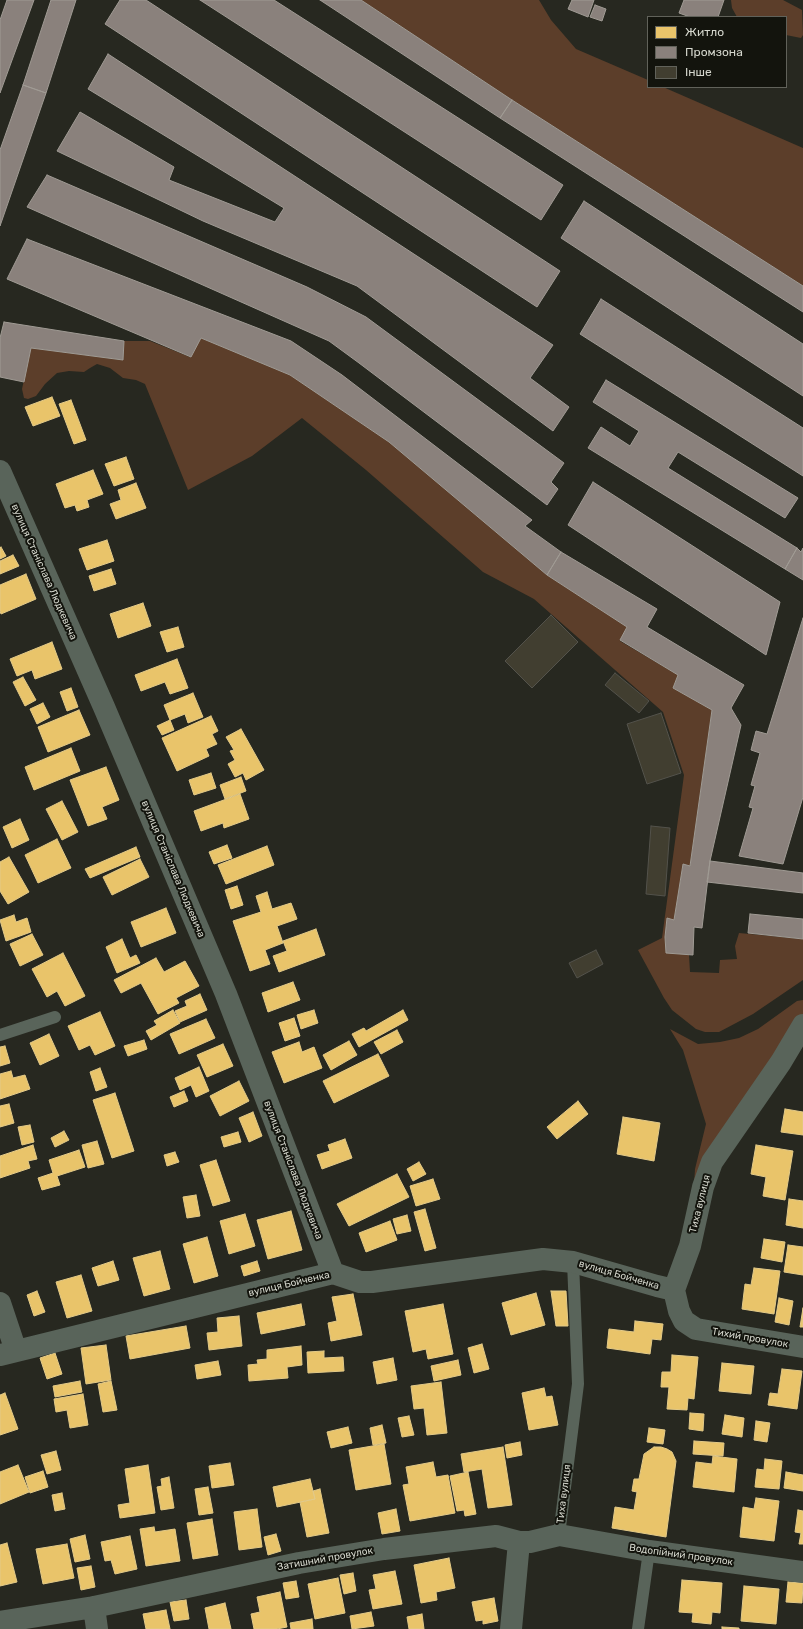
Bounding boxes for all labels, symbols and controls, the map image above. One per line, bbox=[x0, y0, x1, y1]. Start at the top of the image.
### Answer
legend bbox=[647, 16, 787, 88]
text: Житло bbox=[685, 25, 724, 39]
text: Промзона bbox=[685, 45, 743, 59]
text: Інше bbox=[685, 65, 712, 79]
street label: вулиця Станіслава Людкевича bbox=[9, 502, 79, 642]
street label: вулиця Станіслава Людкевича bbox=[139, 799, 207, 939]
street label: вулиця Станіслава Людкевича bbox=[261, 1099, 325, 1241]
street label: Тиха вулиця bbox=[687, 1174, 713, 1234]
street label: вулиця Бойченка bbox=[577, 1258, 661, 1292]
street label: вулиця Бойченка bbox=[247, 1269, 331, 1299]
street label: Тихий провулок bbox=[711, 1325, 789, 1351]
street label: Тиха вулиця bbox=[554, 1464, 574, 1524]
street label: Водопійний провулок bbox=[628, 1542, 734, 1568]
street label: Затишний провулок bbox=[276, 1545, 374, 1573]

